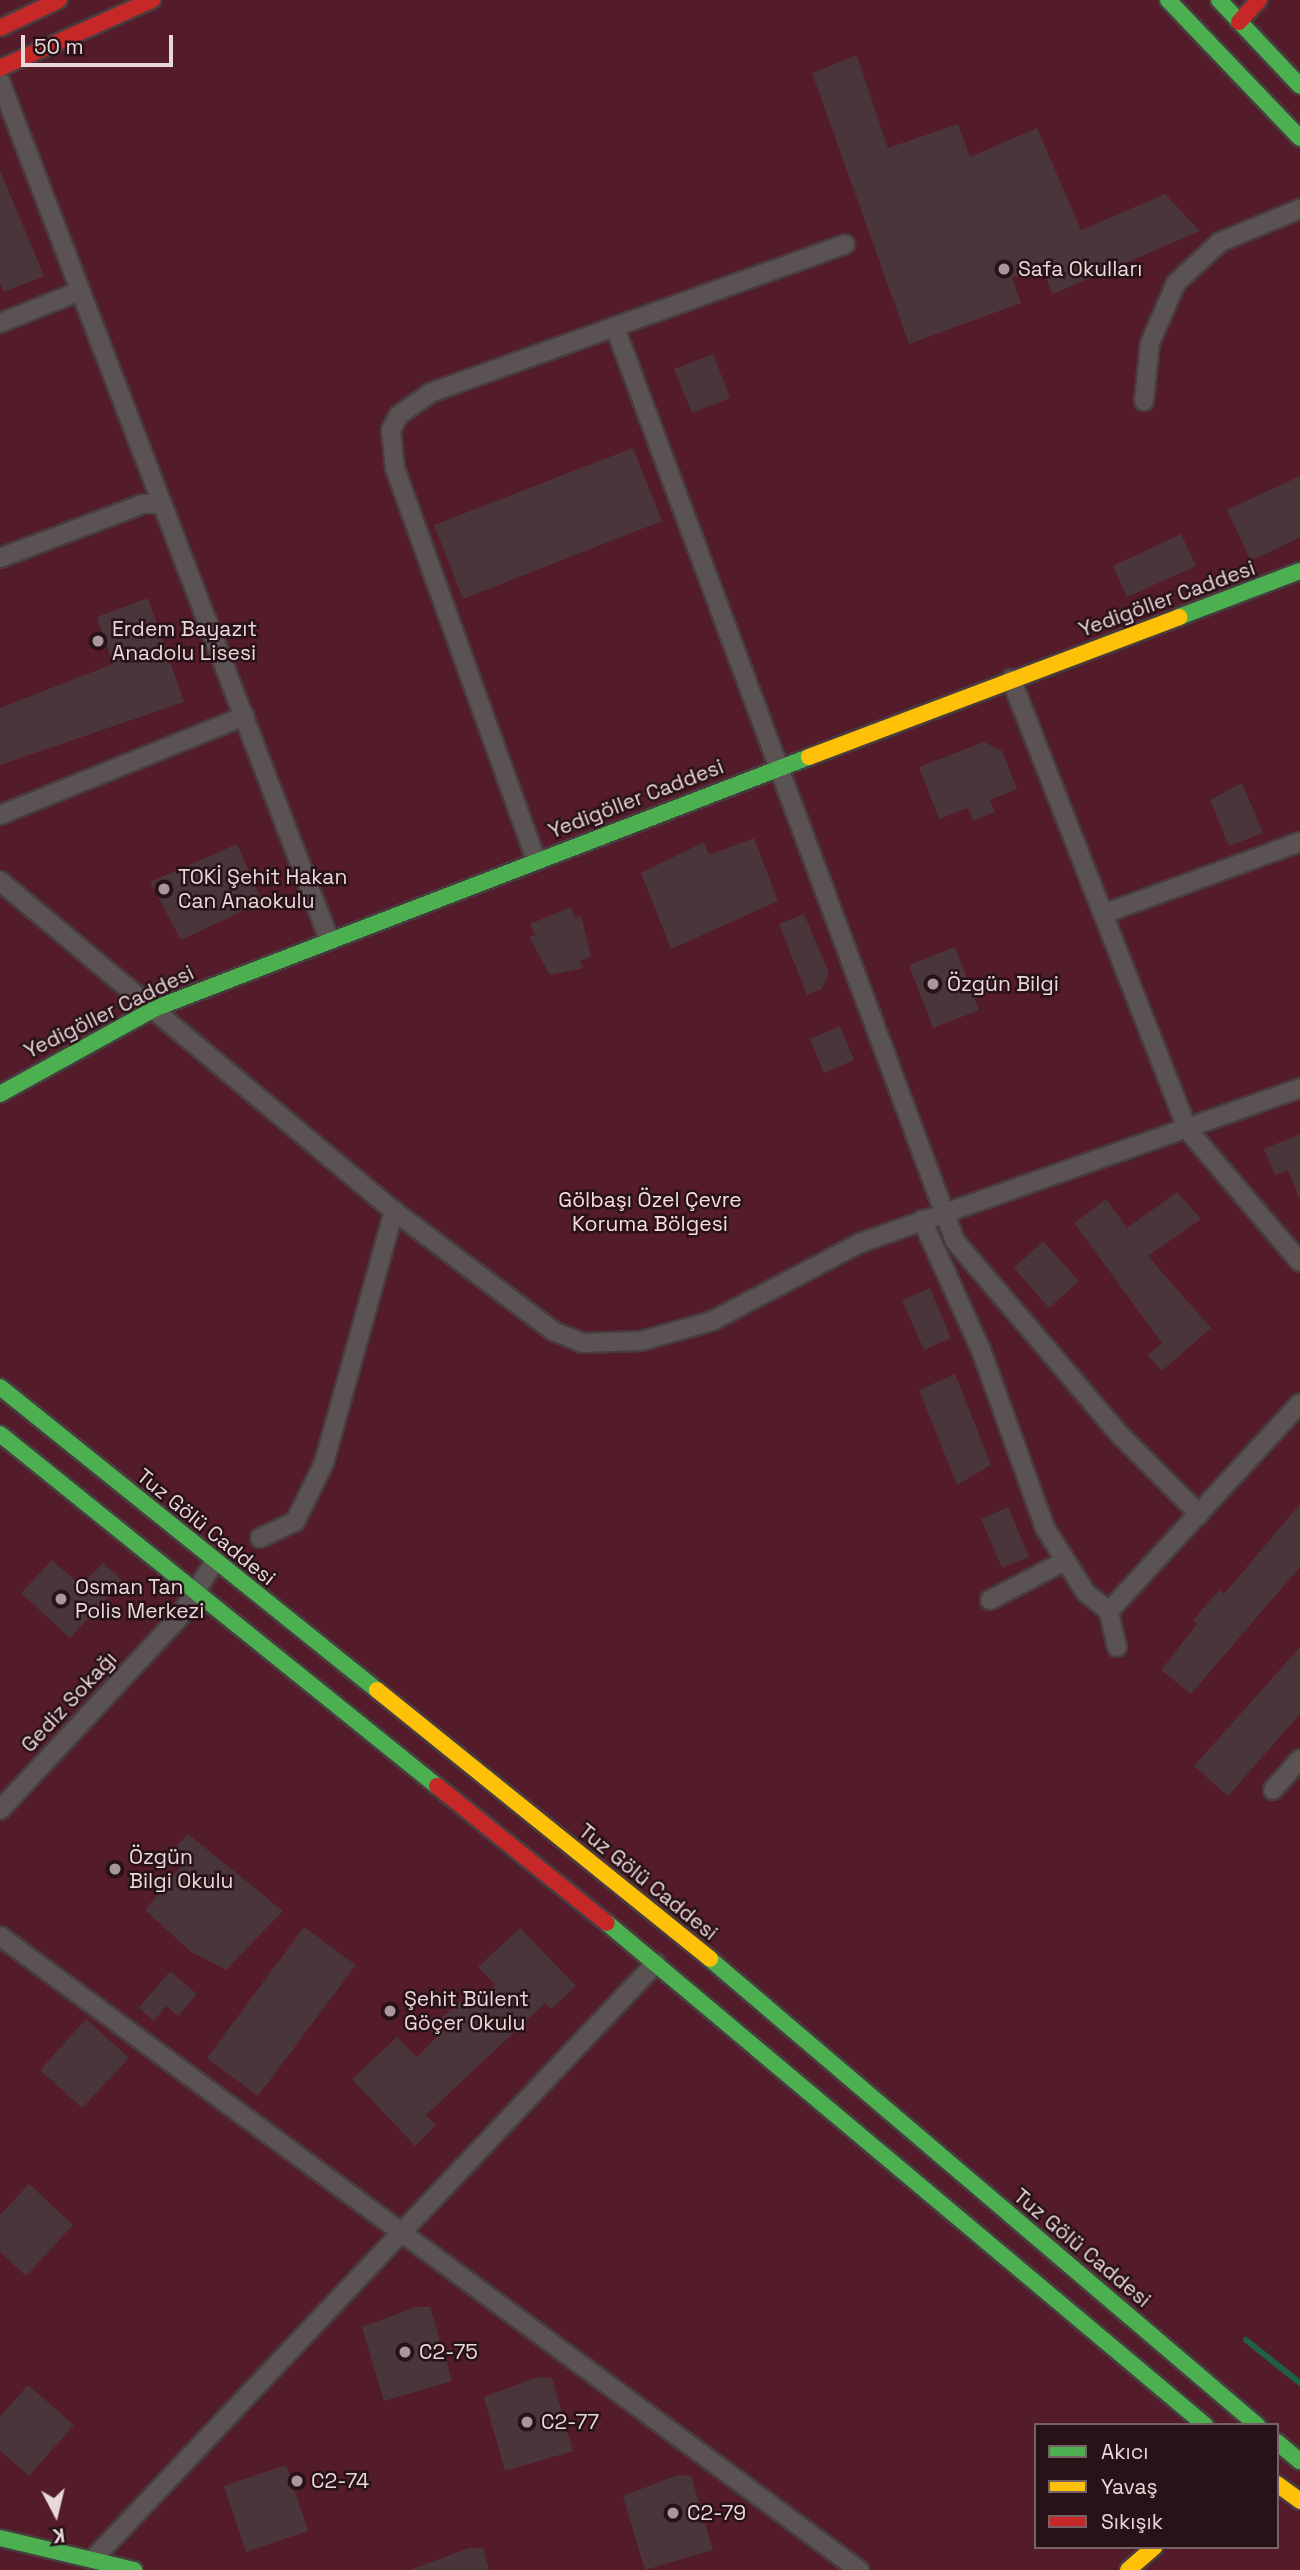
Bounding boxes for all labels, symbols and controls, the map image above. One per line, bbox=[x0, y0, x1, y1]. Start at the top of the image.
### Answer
scale bar bbox=[24, 21, 177, 65]
text: 50 m bbox=[34, 33, 84, 60]
place label: Safa Okulları bbox=[1018, 256, 1142, 282]
marker: Safa Okulları bbox=[996, 261, 1012, 277]
street label: Yedigöller Caddesi bbox=[1076, 555, 1258, 643]
place label: Erdem Bayazıt Anadolu Lisesi bbox=[112, 616, 257, 666]
marker: Erdem Bayazıt Anadolu Lisesi bbox=[90, 633, 106, 649]
street label: Yedigöller Caddesi bbox=[545, 754, 727, 844]
place label: TOKİ Şehit Hakan Can Anaokulu bbox=[178, 864, 347, 914]
marker: TOKİ Şehit Hakan Can Anaokulu bbox=[156, 881, 172, 897]
street label: Yedigöller Caddesi bbox=[20, 960, 198, 1064]
place label: Özgün Bilgi bbox=[947, 971, 1059, 997]
marker: Özgün Bilgi bbox=[925, 976, 941, 992]
park label: Gölbaşı Özel Çevre Koruma Bölgesi bbox=[558, 1187, 742, 1237]
street label: Tuz Gölü Caddesi bbox=[132, 1463, 280, 1591]
place label: Osman Tan Polis Merkezi bbox=[75, 1574, 204, 1624]
marker: Osman Tan Polis Merkezi bbox=[53, 1591, 69, 1607]
street label: Gediz Sokağı bbox=[16, 1646, 122, 1758]
street label: Tuz Gölü Caddesi bbox=[574, 1818, 722, 1946]
place label: Özgün Bilgi Okulu bbox=[129, 1844, 233, 1894]
marker: Özgün Bilgi Okulu bbox=[107, 1861, 123, 1877]
place label: Şehit Bülent Göçer Okulu bbox=[404, 1986, 529, 2036]
marker: Şehit Bülent Göçer Okulu bbox=[382, 2003, 398, 2019]
street label: Tuz Gölü Caddesi bbox=[1008, 2183, 1156, 2313]
place label: C2-75 bbox=[419, 2339, 478, 2365]
marker: C2-75 bbox=[397, 2344, 413, 2360]
place label: C2-77 bbox=[541, 2409, 599, 2435]
marker: C2-77 bbox=[519, 2414, 535, 2430]
legend bbox=[1034, 2423, 1279, 2549]
text: Akıcı bbox=[1101, 2438, 1148, 2465]
place label: C2-74 bbox=[311, 2468, 369, 2494]
marker: C2-74 bbox=[289, 2473, 305, 2489]
text: Yavaş bbox=[1101, 2473, 1158, 2500]
north arrow bbox=[21, 2479, 91, 2549]
place label: C2-79 bbox=[687, 2500, 746, 2526]
marker: C2-79 bbox=[665, 2505, 681, 2521]
text: Sıkışık bbox=[1101, 2508, 1163, 2535]
text: K bbox=[51, 2522, 66, 2548]

